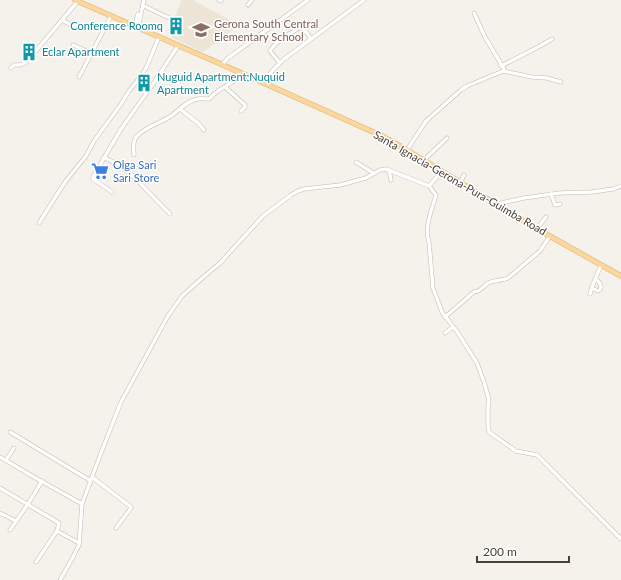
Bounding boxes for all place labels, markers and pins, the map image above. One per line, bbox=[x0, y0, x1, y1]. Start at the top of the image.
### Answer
building icon: Conference Roomq bbox=[166, 16, 186, 36]
place label: Gerona South Central Elementary School bbox=[214, 17, 318, 43]
place label: Conference Roomq bbox=[70, 19, 163, 32]
school or university icon: Gerona South Central Elementary School bbox=[191, 20, 211, 40]
building icon: Eclar Apartment bbox=[19, 42, 39, 62]
place label: Eclar Apartment bbox=[42, 45, 120, 58]
place label: Nuguid Apartment;Nuquid Apartment bbox=[157, 70, 285, 96]
building icon: Nuguid Apartment;Nuquid Apartment bbox=[134, 73, 154, 93]
place label: Olga Sari Sari Store bbox=[113, 158, 159, 184]
supermarket icon: Olga Sari Sari Store bbox=[90, 161, 110, 181]

